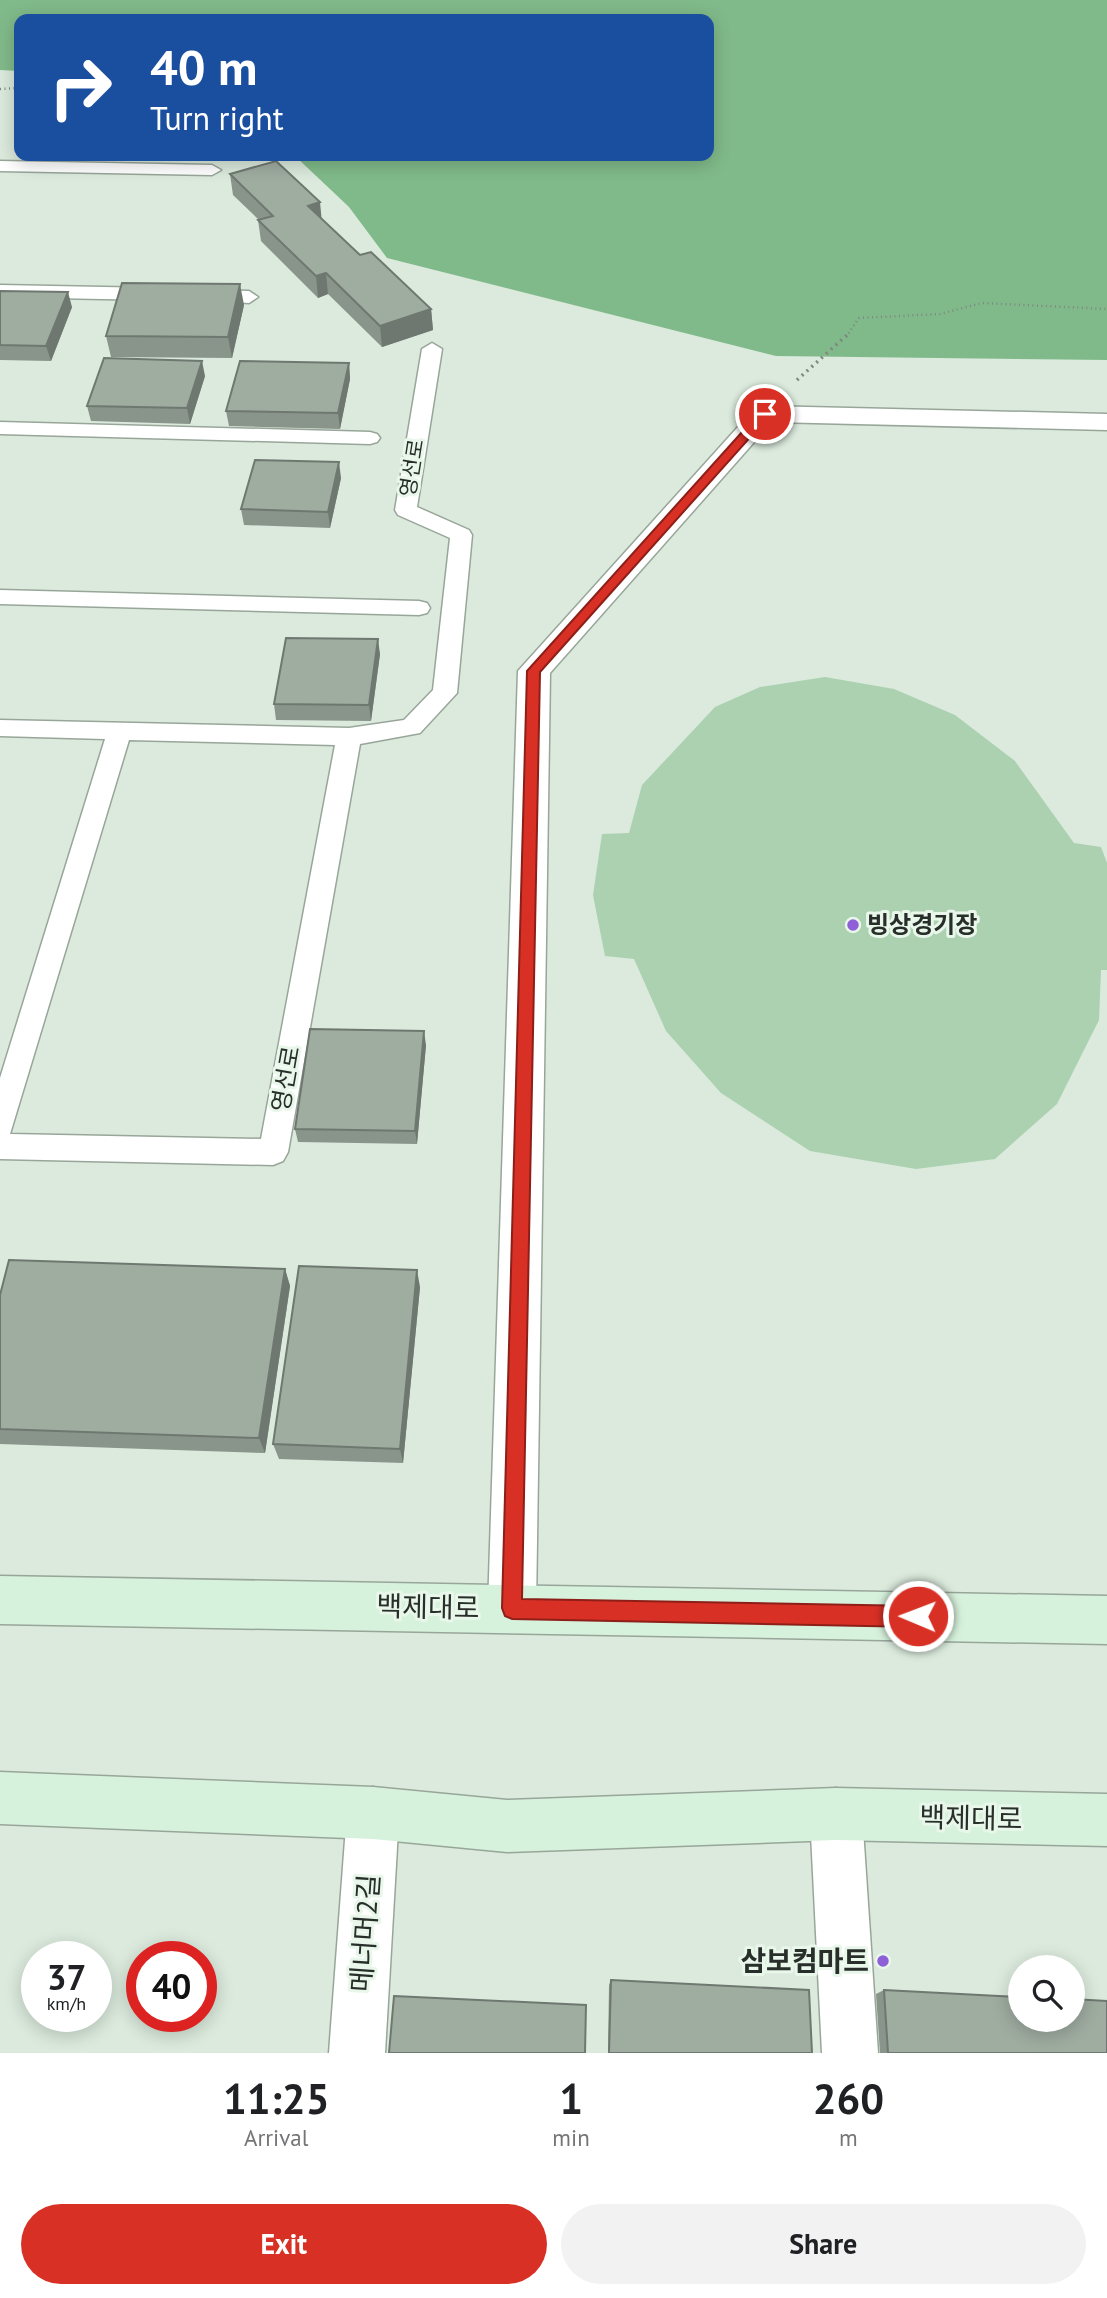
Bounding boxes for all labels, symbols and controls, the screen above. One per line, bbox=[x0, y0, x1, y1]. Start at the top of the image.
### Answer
text: 40 m bbox=[150, 35, 257, 99]
icon: right bbox=[35, 42, 126, 133]
text: Turn right bbox=[150, 97, 284, 139]
pin bbox=[735, 384, 795, 444]
icon: arrive bbox=[746, 395, 784, 433]
street label: 영선로 bbox=[394, 437, 429, 499]
place label: 빙상경기장 bbox=[867, 909, 977, 940]
marker: 빙상경기장 bbox=[845, 917, 861, 933]
street label: 영선로 bbox=[264, 1044, 307, 1114]
position arrow bbox=[881, 1579, 955, 1653]
street label: 백제대로 bbox=[376, 1587, 480, 1626]
street label: 백제대로 bbox=[919, 1798, 1023, 1837]
street label: 메너머2길 bbox=[342, 1873, 387, 1993]
speed limit sign: 40 bbox=[126, 1941, 217, 2032]
place label: 삼보컴마트 bbox=[740, 1942, 869, 1979]
marker: 삼보컴마트 bbox=[875, 1953, 891, 1969]
text: 37 bbox=[47, 1954, 86, 2000]
map controls bbox=[1008, 1955, 1085, 2032]
button: search bbox=[1008, 1955, 1085, 2032]
text: km/h bbox=[47, 1992, 86, 2015]
text: 11:25 bbox=[223, 2071, 329, 2126]
text: 1 bbox=[559, 2071, 583, 2126]
text: 260 bbox=[813, 2071, 884, 2126]
text: Arrival bbox=[244, 2123, 308, 2152]
text: min bbox=[552, 2123, 590, 2152]
text: m bbox=[839, 2123, 858, 2152]
button: Exit bbox=[21, 2204, 547, 2284]
button: Share bbox=[561, 2204, 1086, 2284]

